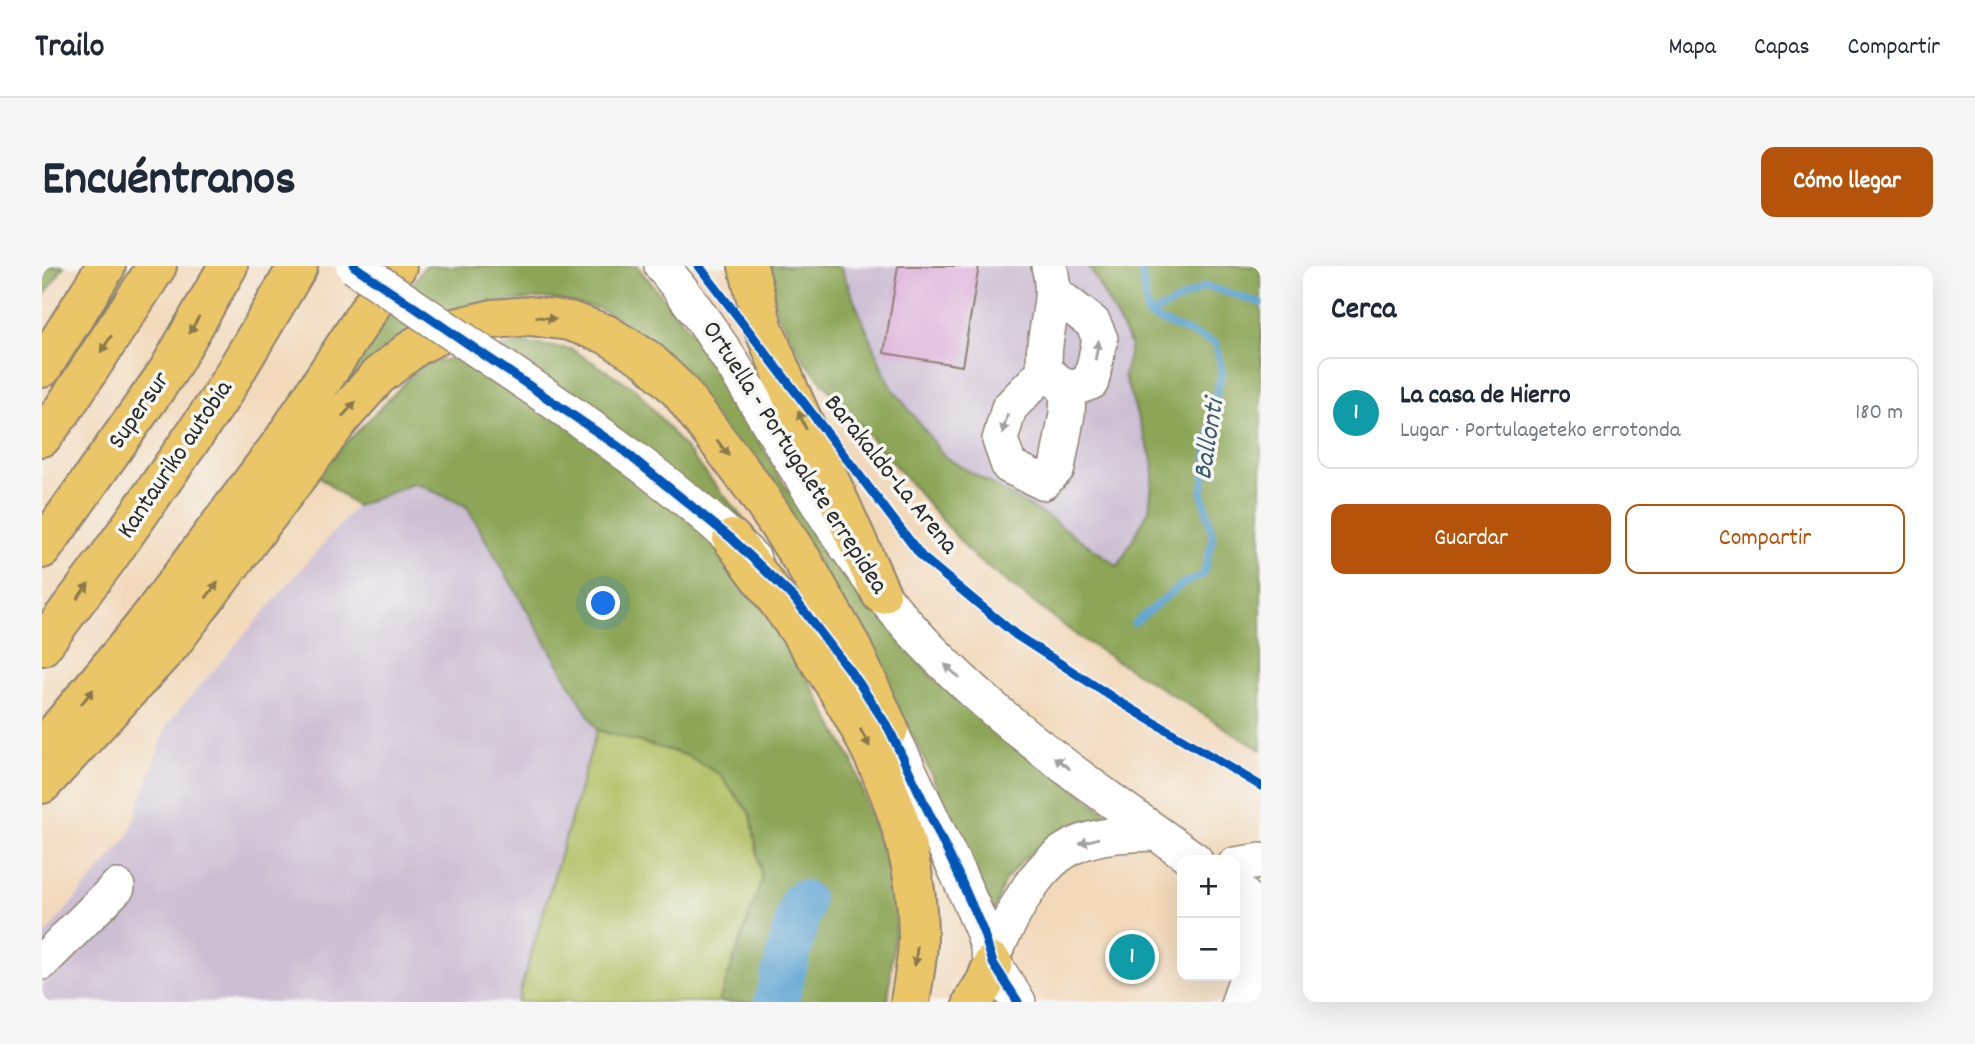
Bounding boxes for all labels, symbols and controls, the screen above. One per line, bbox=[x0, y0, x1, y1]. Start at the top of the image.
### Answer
text: Trailo bbox=[35, 25, 105, 72]
text: Mapa bbox=[1668, 31, 1716, 65]
text: Capas bbox=[1754, 31, 1810, 65]
text: Compartir bbox=[1848, 31, 1940, 65]
text: Encuéntranos bbox=[42, 147, 296, 217]
button: Cómo llegar bbox=[1761, 147, 1933, 217]
text: Cerca bbox=[1331, 290, 1396, 333]
one-way arrow bbox=[535, 313, 557, 324]
street label: Ortuella - Portugalete errepidea bbox=[692, 314, 897, 602]
one-way arrow bbox=[188, 316, 200, 335]
one-way arrow bbox=[100, 334, 113, 353]
one-way arrow bbox=[1092, 339, 1103, 361]
street label: Supersur bbox=[100, 364, 180, 457]
street label: Kantauriko autobia bbox=[109, 372, 243, 547]
text: La casa de Hierro bbox=[1400, 378, 1570, 415]
street label: Barakaldo-La Arena bbox=[814, 387, 967, 564]
water label: Ballonti bbox=[1185, 393, 1238, 483]
text: 1 bbox=[1353, 397, 1359, 430]
text: 180 m bbox=[1855, 397, 1903, 430]
one-way arrow bbox=[341, 400, 357, 418]
one-way arrow bbox=[796, 410, 808, 430]
one-way arrow bbox=[999, 414, 1009, 435]
text: Lugar · Portulageteko errotonda bbox=[1400, 415, 1680, 448]
one-way arrow bbox=[716, 438, 731, 456]
button: Guardar bbox=[1331, 504, 1611, 574]
button: Compartir bbox=[1625, 504, 1905, 574]
one-way arrow bbox=[205, 581, 219, 599]
one-way arrow bbox=[76, 583, 91, 601]
your location bbox=[586, 586, 620, 620]
one-way arrow bbox=[944, 664, 961, 680]
one-way arrow bbox=[79, 688, 94, 706]
one-way arrow bbox=[859, 728, 871, 748]
one-way arrow bbox=[1053, 756, 1071, 770]
one-way arrow bbox=[1078, 837, 1099, 847]
map controls bbox=[1177, 855, 1240, 981]
button: + bbox=[1177, 855, 1240, 918]
button: − bbox=[1177, 918, 1240, 981]
pin: 1 bbox=[1109, 931, 1155, 983]
one-way arrow bbox=[910, 946, 921, 968]

